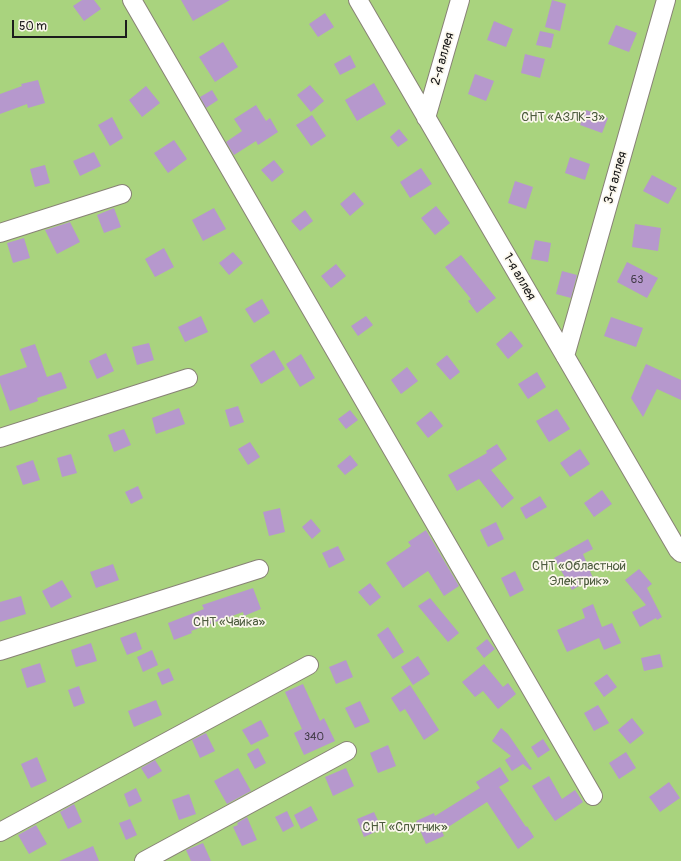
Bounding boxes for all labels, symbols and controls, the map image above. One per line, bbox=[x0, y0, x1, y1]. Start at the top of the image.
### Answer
scale bar bbox=[14, 12, 129, 38]
text: 50 m bbox=[19, 19, 47, 34]
street label: 2-я аллея bbox=[428, 31, 458, 87]
park label: СНТ «АЗЛК-3» bbox=[521, 110, 605, 126]
street label: 3-я аллея bbox=[601, 150, 631, 206]
street label: 1-я аллея bbox=[499, 251, 539, 303]
house number: 63 bbox=[631, 273, 643, 287]
park label: СНТ «Областной Электрик» bbox=[532, 559, 626, 590]
park label: СНТ «Чайка» bbox=[193, 615, 265, 631]
house number: 340 bbox=[304, 730, 324, 744]
park label: СНТ «Спутник» bbox=[362, 820, 448, 836]

